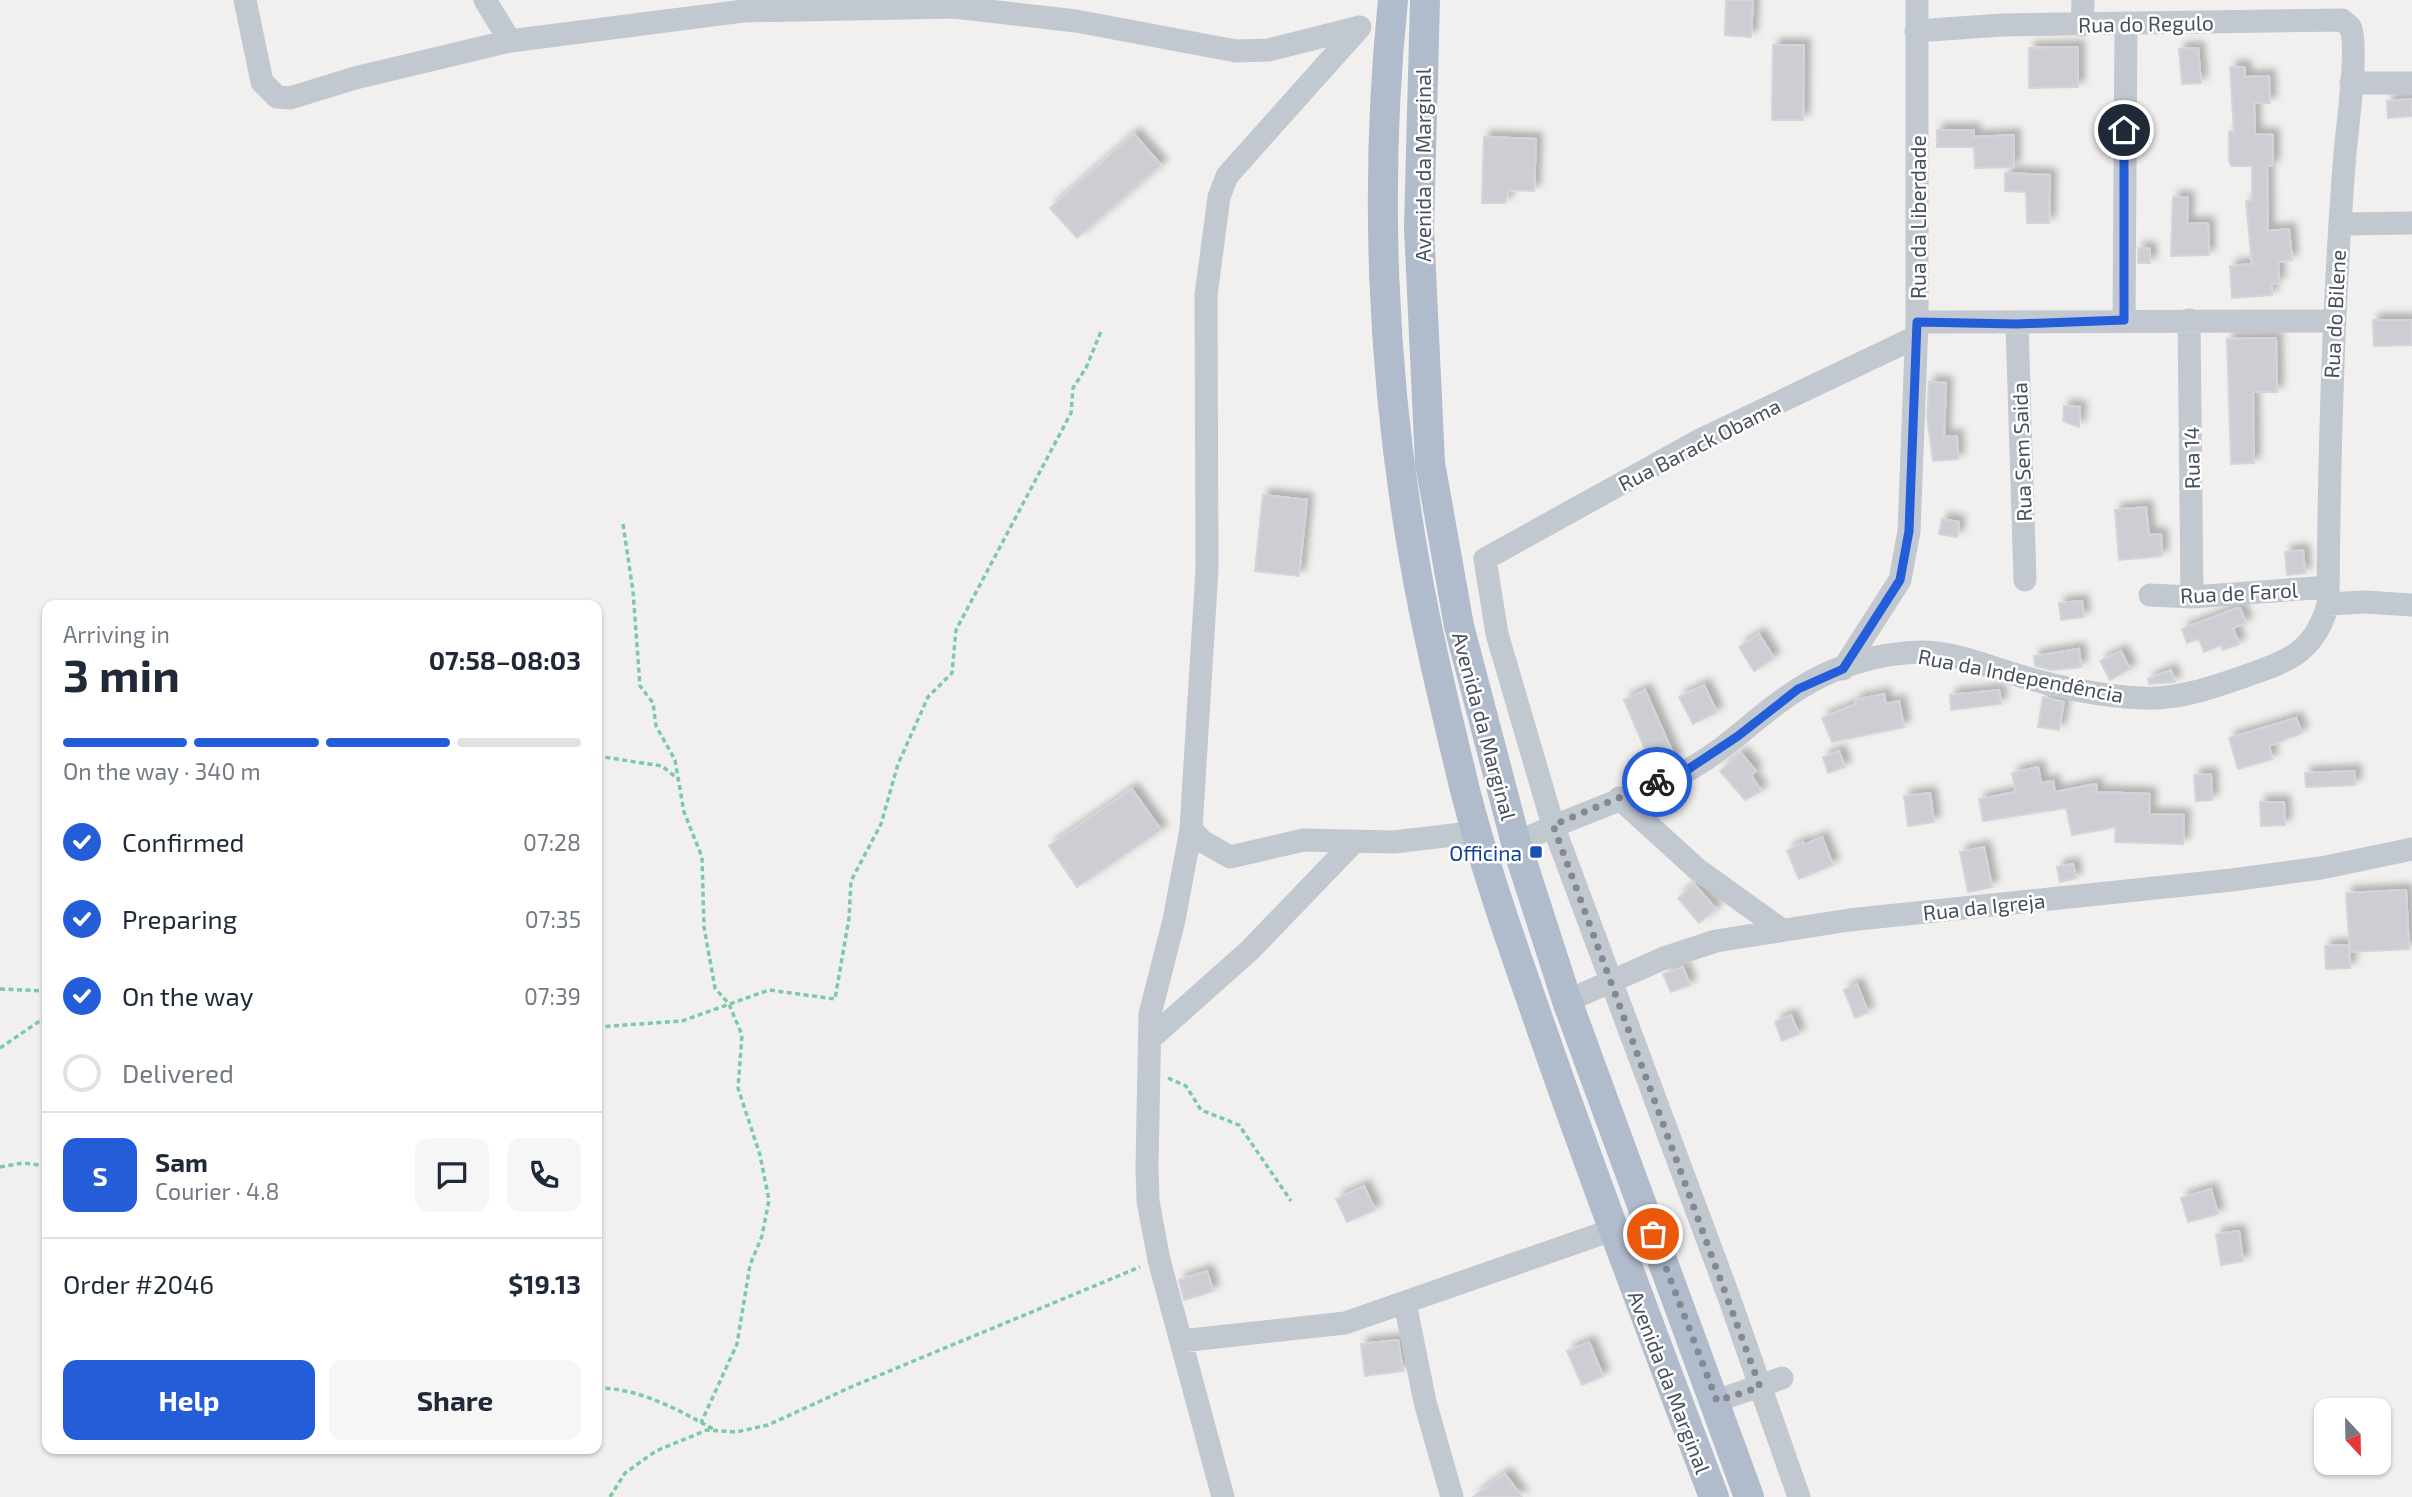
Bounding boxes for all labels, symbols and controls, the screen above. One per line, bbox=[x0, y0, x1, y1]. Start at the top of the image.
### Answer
street label: Rua do Regulo bbox=[2078, 9, 2214, 37]
street label: Avenida da Marginal bbox=[1410, 67, 1435, 262]
pin bbox=[2094, 100, 2154, 160]
icon: home bbox=[2105, 111, 2143, 149]
street label: Rua da Liberdade bbox=[1905, 135, 1930, 299]
street label: Rua do Bilene bbox=[2318, 249, 2350, 379]
street label: Rua Sem Saida bbox=[2006, 382, 2036, 522]
street label: Rua Barack Obama bbox=[1614, 392, 1784, 496]
street label: Rua 14 bbox=[2178, 427, 2204, 489]
street label: Rua de Farol bbox=[2180, 576, 2299, 608]
text: Arriving in bbox=[63, 620, 170, 648]
street label: Avenida da Marginal bbox=[1448, 629, 1522, 824]
street label: Rua da Independência bbox=[1916, 643, 2126, 707]
text: 07:58–08:03 bbox=[429, 644, 581, 675]
text: 3 min bbox=[63, 646, 180, 701]
courier bbox=[1622, 747, 1692, 817]
text: On the way · 340 m bbox=[63, 757, 261, 785]
icon: bike bbox=[1638, 763, 1676, 801]
icon: check bbox=[63, 823, 101, 861]
text: Confirmed bbox=[122, 826, 245, 857]
text: 07:28 bbox=[523, 828, 581, 856]
place label: Officina bbox=[1449, 840, 1522, 865]
marker: Officina bbox=[1528, 844, 1544, 860]
street label: Rua da Igreja bbox=[1922, 887, 2046, 926]
icon: check bbox=[63, 900, 101, 938]
text: Preparing bbox=[122, 903, 237, 934]
text: 07:35 bbox=[525, 905, 581, 933]
icon: check bbox=[63, 977, 101, 1015]
text: On the way bbox=[122, 980, 253, 1011]
text: 07:39 bbox=[524, 982, 581, 1010]
text: Delivered bbox=[122, 1057, 234, 1088]
button: chat bbox=[415, 1138, 489, 1212]
button: phone bbox=[507, 1138, 581, 1212]
text: Sam bbox=[155, 1146, 208, 1177]
text: S bbox=[92, 1160, 108, 1191]
text: Courier · 4.8 bbox=[155, 1177, 279, 1205]
pin bbox=[1623, 1204, 1683, 1264]
icon: bag bbox=[1634, 1215, 1672, 1253]
text: Order #2046 bbox=[63, 1268, 214, 1299]
text: $19.13 bbox=[508, 1268, 581, 1299]
street label: Avenida da Marginal bbox=[1624, 1287, 1717, 1478]
button: Help bbox=[63, 1360, 315, 1440]
button: Share bbox=[329, 1360, 581, 1440]
north arrow bbox=[2314, 1398, 2390, 1475]
map controls bbox=[2314, 1398, 2391, 1475]

